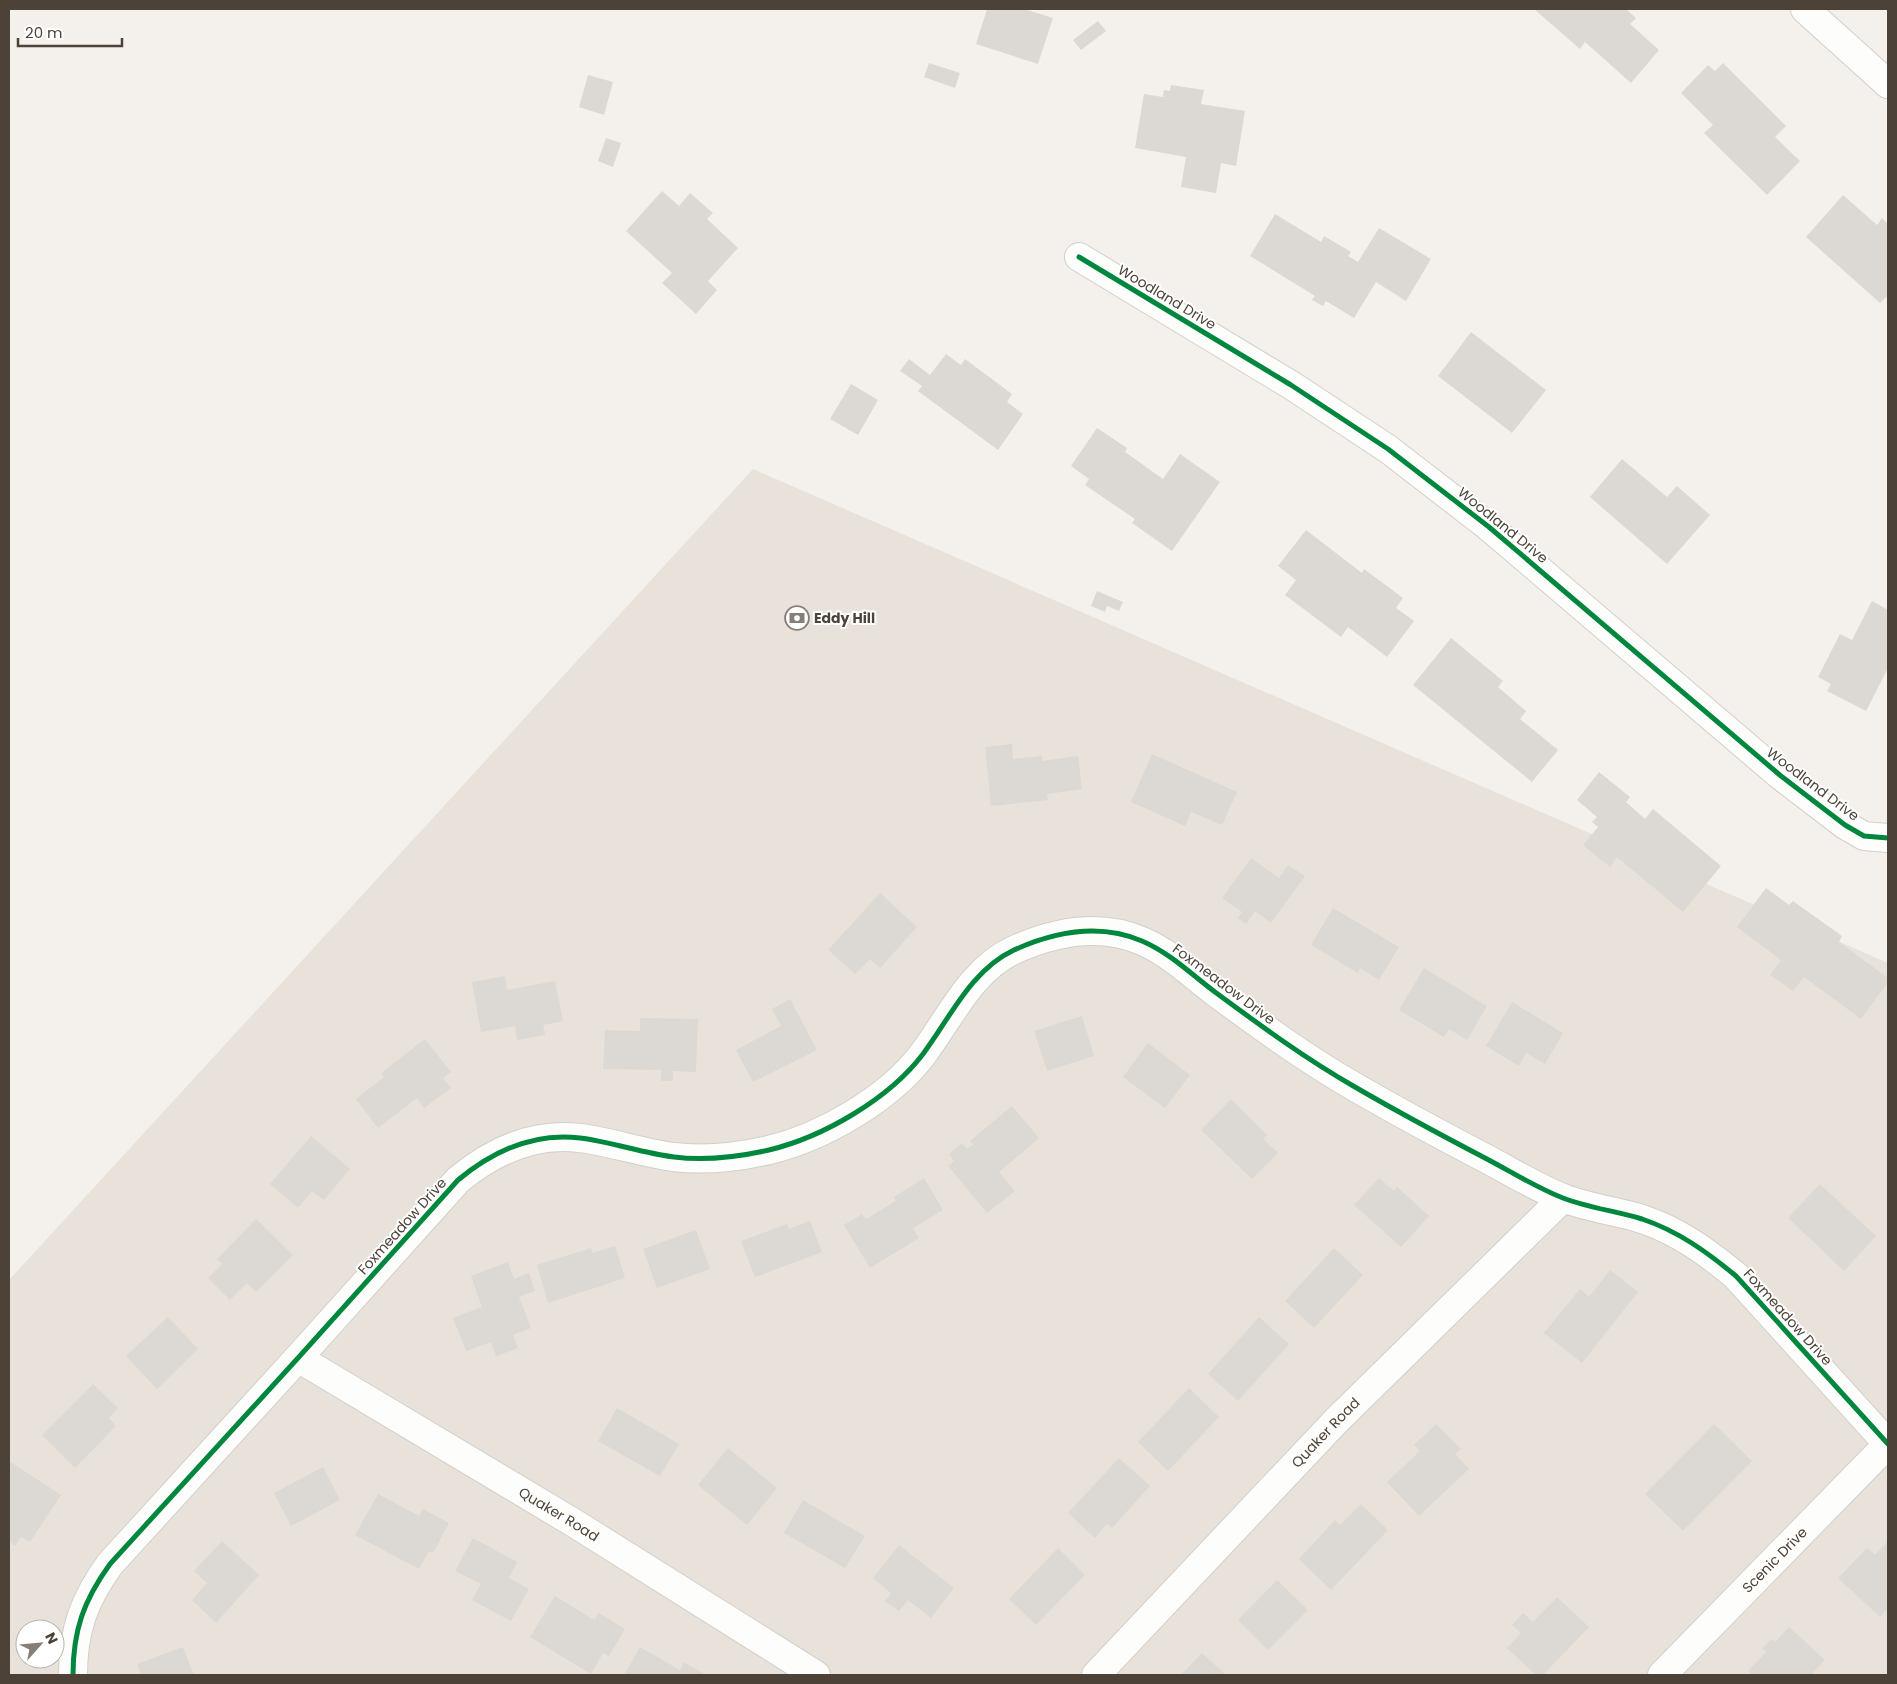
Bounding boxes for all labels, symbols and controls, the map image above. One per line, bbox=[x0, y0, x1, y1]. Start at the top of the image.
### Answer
scale bar bbox=[18, 15, 121, 47]
text: 20 m bbox=[25, 22, 63, 43]
street label: Woodland Drive bbox=[1114, 260, 1220, 334]
street label: Woodland Drive bbox=[1453, 482, 1553, 568]
bank icon: Eddy Hill bbox=[784, 605, 810, 631]
place label: Eddy Hill bbox=[814, 608, 875, 628]
street label: Woodland Drive bbox=[1763, 743, 1864, 826]
street label: Foxmeadow Drive bbox=[1168, 939, 1280, 1029]
street label: Foxmeadow Drive bbox=[353, 1173, 451, 1279]
street label: Foxmeadow Drive bbox=[1739, 1264, 1837, 1370]
street label: Quaker Road bbox=[1287, 1393, 1364, 1472]
street label: Quaker Road bbox=[515, 1482, 603, 1546]
street label: Scenic Drive bbox=[1738, 1522, 1812, 1597]
north arrow bbox=[15, 1619, 65, 1669]
text: N bbox=[40, 1629, 63, 1647]

